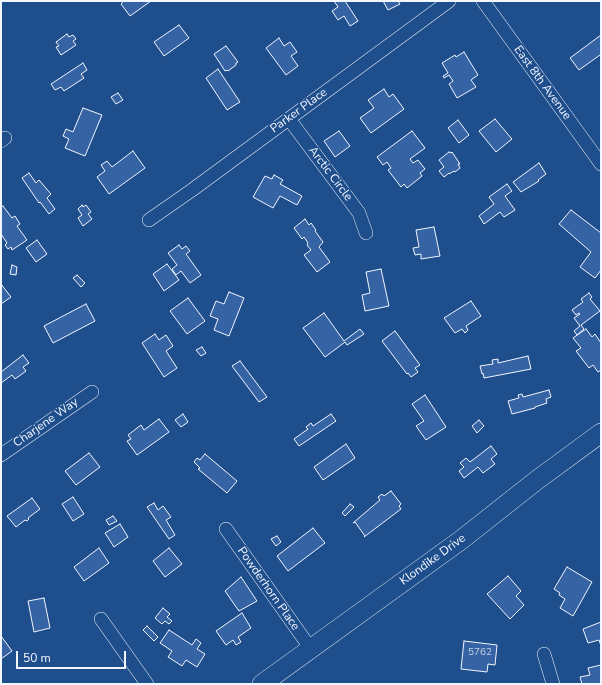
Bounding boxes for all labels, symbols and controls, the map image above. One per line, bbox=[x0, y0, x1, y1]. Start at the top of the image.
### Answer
street label: East 8th Avenue bbox=[510, 43, 574, 123]
street label: Parker Place bbox=[268, 86, 330, 136]
street label: Arctic Circle bbox=[305, 144, 355, 204]
street label: Charjene Way bbox=[11, 395, 81, 451]
street label: Klondike Drive bbox=[397, 531, 469, 589]
street label: Powderhorn Place bbox=[234, 544, 302, 634]
scale bar bbox=[18, 643, 128, 669]
house number: 5762 bbox=[468, 647, 492, 659]
text: 50 m bbox=[23, 650, 51, 666]

